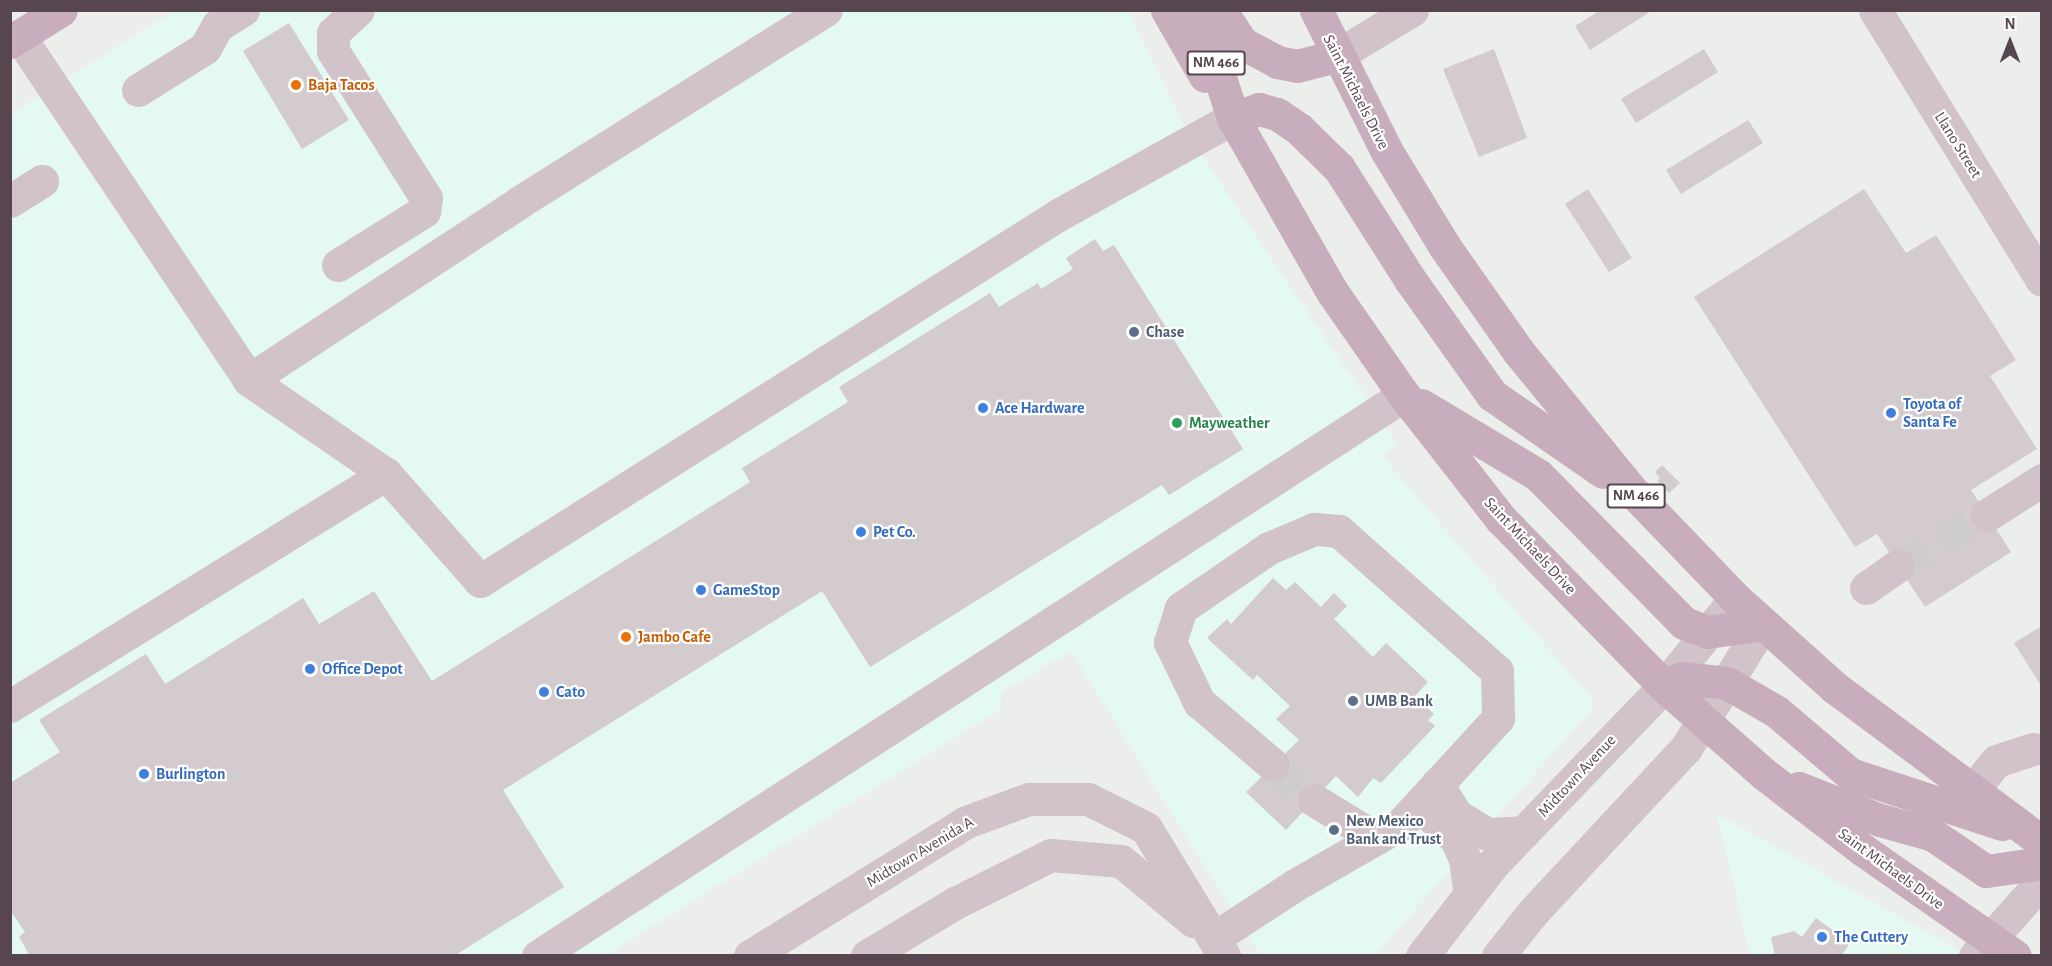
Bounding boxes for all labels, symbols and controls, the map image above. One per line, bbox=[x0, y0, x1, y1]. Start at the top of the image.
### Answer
north arrow bbox=[1980, 12, 2040, 72]
text: N bbox=[2004, 16, 2016, 32]
street label: Saint Michaels Drive bbox=[1319, 32, 1393, 152]
road number: NM 466 bbox=[1186, 51, 1246, 75]
place label: Baja Tacos bbox=[308, 75, 375, 95]
marker: Baja Tacos bbox=[289, 78, 303, 92]
street label: Llano Street bbox=[1930, 108, 1986, 182]
place label: Chase bbox=[1146, 322, 1184, 342]
marker: Chase bbox=[1127, 325, 1141, 339]
place label: Toyota of Santa Fe bbox=[1903, 394, 1961, 432]
place label: Ace Hardware bbox=[995, 398, 1085, 418]
marker: Ace Hardware bbox=[976, 401, 990, 415]
marker: Toyota of Santa Fe bbox=[1884, 406, 1898, 420]
place label: Mayweather bbox=[1189, 413, 1270, 433]
marker: Mayweather bbox=[1170, 416, 1184, 430]
road number: NM 466 bbox=[1606, 484, 1666, 508]
street label: Saint Michaels Drive bbox=[1480, 493, 1580, 599]
place label: Pet Co. bbox=[873, 522, 916, 542]
marker: Pet Co. bbox=[854, 525, 868, 539]
place label: GameStop bbox=[713, 580, 780, 600]
marker: GameStop bbox=[694, 583, 708, 597]
place label: Jambo Cafe bbox=[638, 627, 711, 647]
marker: Jambo Cafe bbox=[619, 630, 633, 644]
place label: Office Depot bbox=[322, 659, 403, 679]
marker: Office Depot bbox=[303, 662, 317, 676]
place label: Cato bbox=[556, 682, 585, 702]
marker: Cato bbox=[537, 685, 551, 699]
place label: UMB Bank bbox=[1365, 691, 1433, 711]
marker: UMB Bank bbox=[1346, 694, 1360, 708]
street label: Midtown Avenue bbox=[1534, 731, 1620, 821]
place label: Burlington bbox=[156, 764, 225, 784]
marker: Burlington bbox=[137, 767, 151, 781]
place label: New Mexico Bank and Trust bbox=[1346, 811, 1441, 849]
street label: Midtown Avenida A bbox=[863, 812, 977, 892]
marker: New Mexico Bank and Trust bbox=[1327, 823, 1341, 837]
street label: Saint Michaels Drive bbox=[1834, 824, 1948, 914]
place label: The Cuttery bbox=[1834, 927, 1908, 947]
marker: The Cuttery bbox=[1815, 930, 1829, 944]

